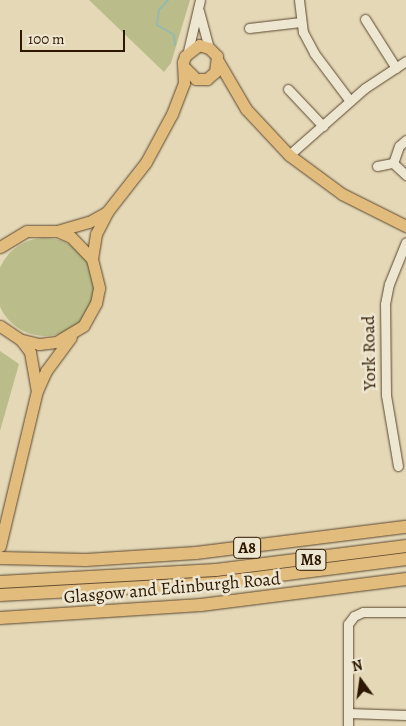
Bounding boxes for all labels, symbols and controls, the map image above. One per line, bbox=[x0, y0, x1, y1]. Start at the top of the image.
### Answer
scale bar bbox=[22, 20, 128, 52]
text: 100 m bbox=[28, 29, 65, 49]
street label: York Road bbox=[358, 315, 380, 391]
road number: A8 bbox=[232, 534, 262, 562]
road number: M8 bbox=[295, 546, 327, 574]
street label: Glasgow and Edinburgh Road bbox=[63, 568, 281, 608]
north arrow bbox=[336, 656, 386, 706]
text: N bbox=[350, 656, 364, 676]

